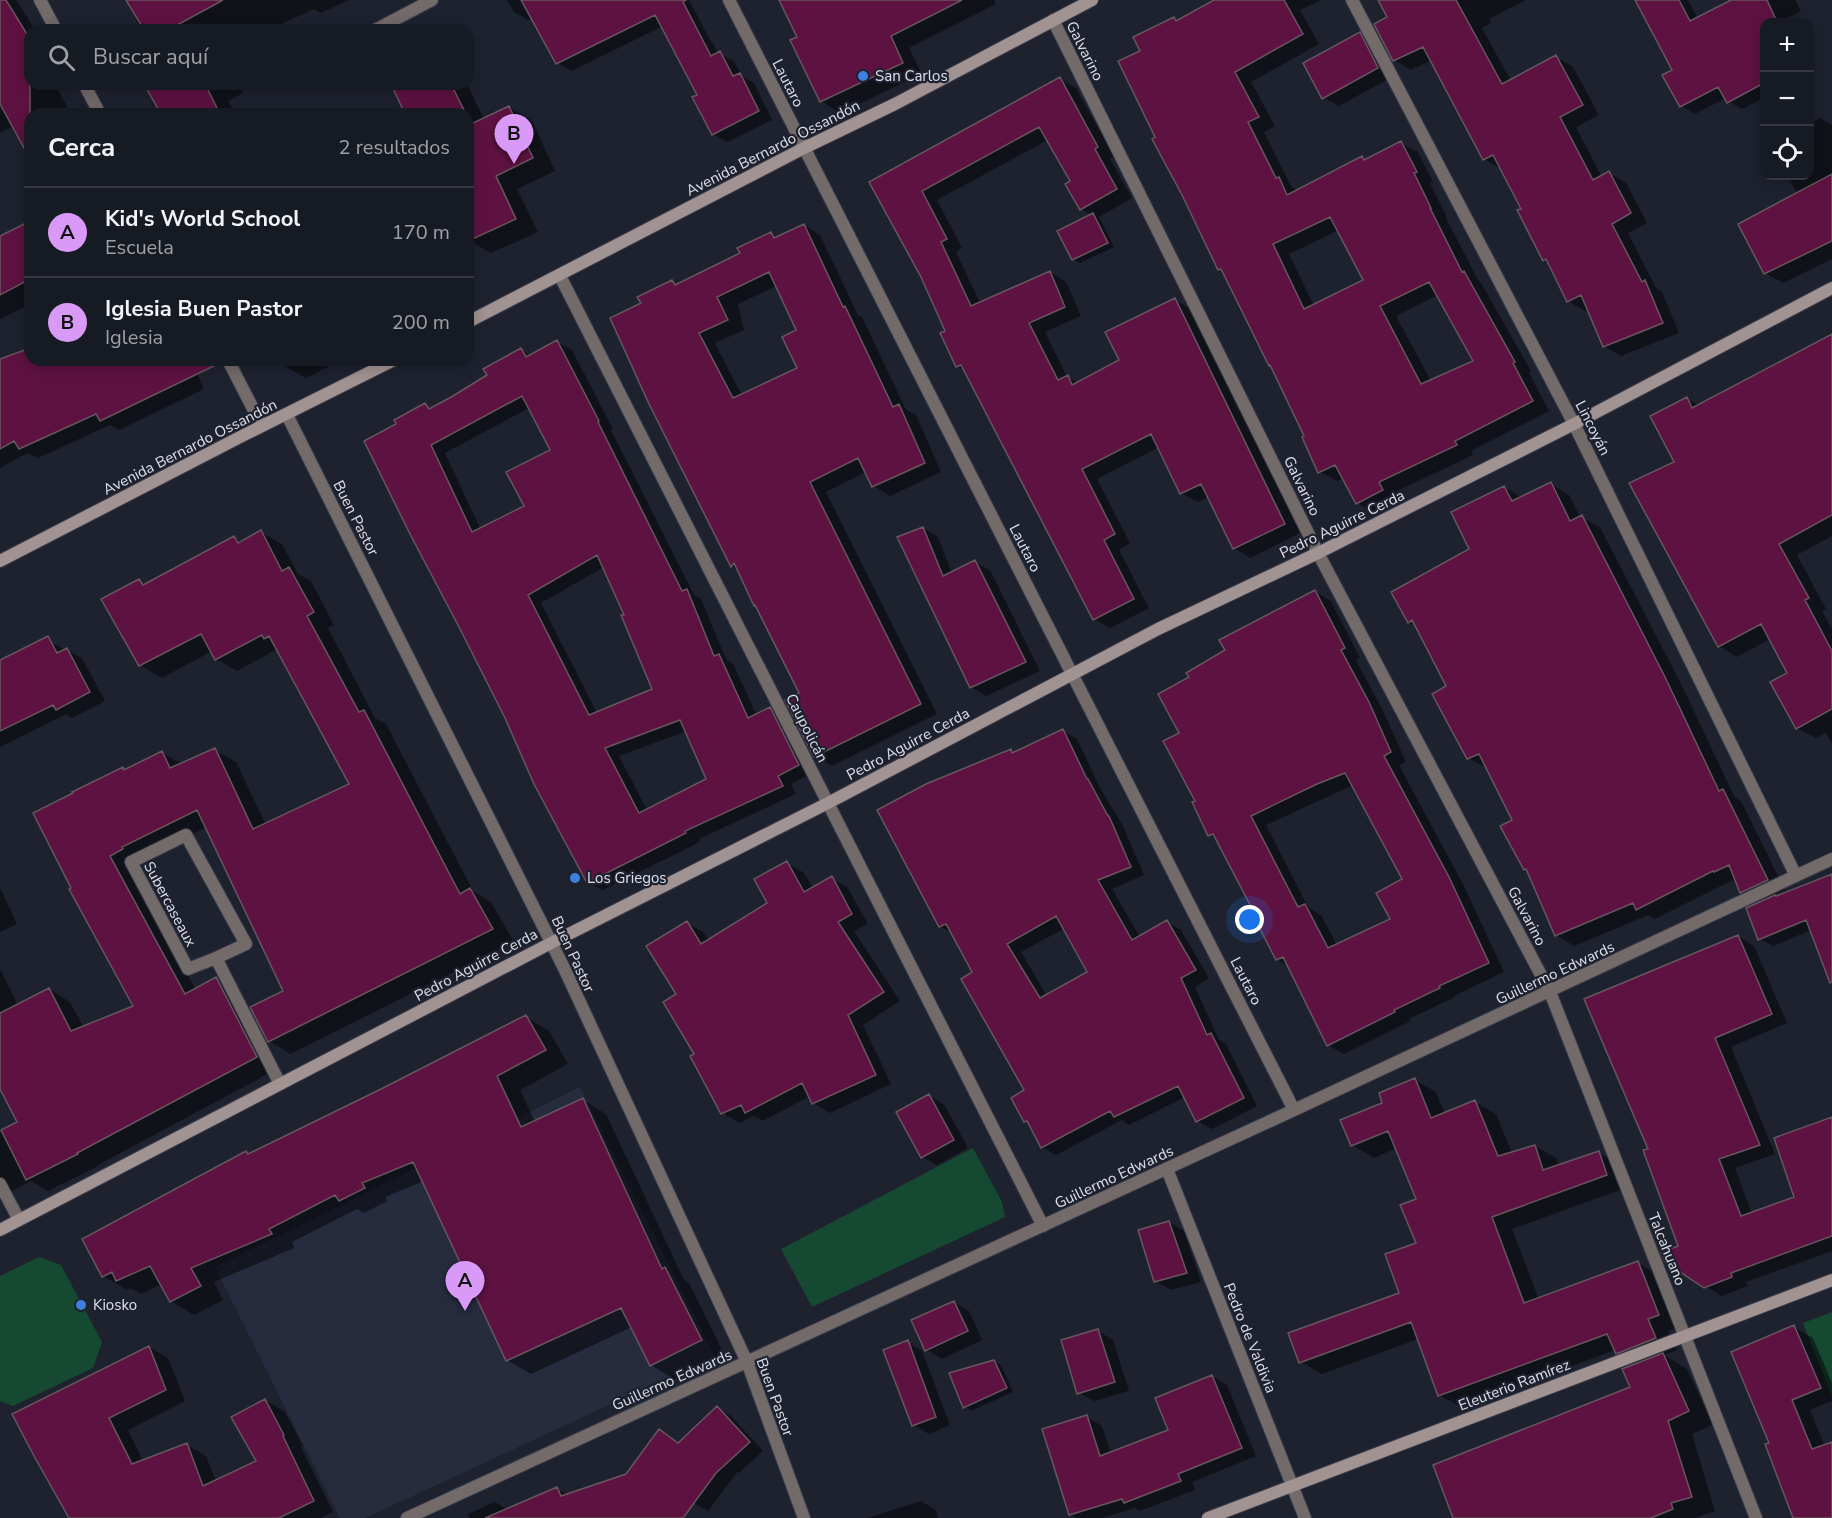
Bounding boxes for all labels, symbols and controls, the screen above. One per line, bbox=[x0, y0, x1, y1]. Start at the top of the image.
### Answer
street label: Galvarino bbox=[1061, 18, 1109, 84]
map controls bbox=[1760, 18, 1814, 180]
button: + bbox=[1760, 18, 1814, 72]
search box bbox=[24, 24, 474, 90]
icon: search bbox=[45, 41, 78, 74]
text: Buscar aquí bbox=[93, 42, 208, 72]
street label: Lautaro bbox=[767, 56, 809, 110]
place label: San Carlos bbox=[875, 66, 948, 86]
marker: San Carlos bbox=[856, 69, 870, 83]
button: − bbox=[1760, 72, 1814, 126]
street label: Avenida Bernardo Ossandón bbox=[683, 95, 863, 201]
pin: B bbox=[494, 114, 534, 164]
button: locate bbox=[1760, 126, 1814, 180]
text: Cerca bbox=[48, 130, 115, 165]
text: 2 resultados bbox=[339, 134, 450, 161]
text: Kid's World School bbox=[105, 204, 300, 234]
text: A bbox=[60, 219, 75, 246]
text: 170 m bbox=[392, 219, 450, 246]
text: Escuela bbox=[105, 234, 174, 261]
text: Iglesia Buen Pastor bbox=[105, 294, 302, 324]
text: B bbox=[61, 309, 74, 336]
text: 200 m bbox=[392, 309, 450, 336]
text: Iglesia bbox=[105, 324, 163, 351]
street label: Avenida Bernardo Ossandón bbox=[100, 394, 280, 500]
street label: Lincoyán bbox=[1571, 397, 1615, 459]
street label: Galvarino bbox=[1279, 453, 1325, 519]
street label: Buen Pastor bbox=[328, 477, 384, 560]
street label: Pedro Aguirre Cerda bbox=[1276, 485, 1408, 563]
street label: Lautaro bbox=[1004, 521, 1046, 575]
street label: Caupolicán bbox=[781, 690, 833, 766]
street label: Pedro Aguirre Cerda bbox=[843, 703, 973, 785]
street label: Subercaseaux bbox=[139, 858, 201, 950]
place label: Los Griegos bbox=[587, 868, 667, 888]
marker: Los Griegos bbox=[568, 871, 582, 885]
street label: Galvarino bbox=[1503, 883, 1551, 949]
your location bbox=[1235, 905, 1264, 934]
street label: Buen Pastor bbox=[547, 913, 600, 996]
street label: Pedro Aguirre Cerda bbox=[411, 924, 541, 1006]
street label: Guillermo Edwards bbox=[1492, 937, 1618, 1009]
street label: Lautaro bbox=[1225, 954, 1267, 1008]
street label: Guillermo Edwards bbox=[1051, 1141, 1177, 1213]
street label: Talcahuano bbox=[1643, 1210, 1691, 1288]
pin: A bbox=[446, 1262, 484, 1311]
street label: Pedro de Valdivia bbox=[1219, 1280, 1281, 1396]
place label: Kiosko bbox=[93, 1295, 137, 1315]
marker: Kiosko bbox=[74, 1298, 88, 1312]
street label: Guillermo Edwards bbox=[609, 1345, 735, 1415]
street label: Eleuterio Ramírez bbox=[1455, 1354, 1573, 1416]
street label: Buen Pastor bbox=[752, 1355, 799, 1440]

